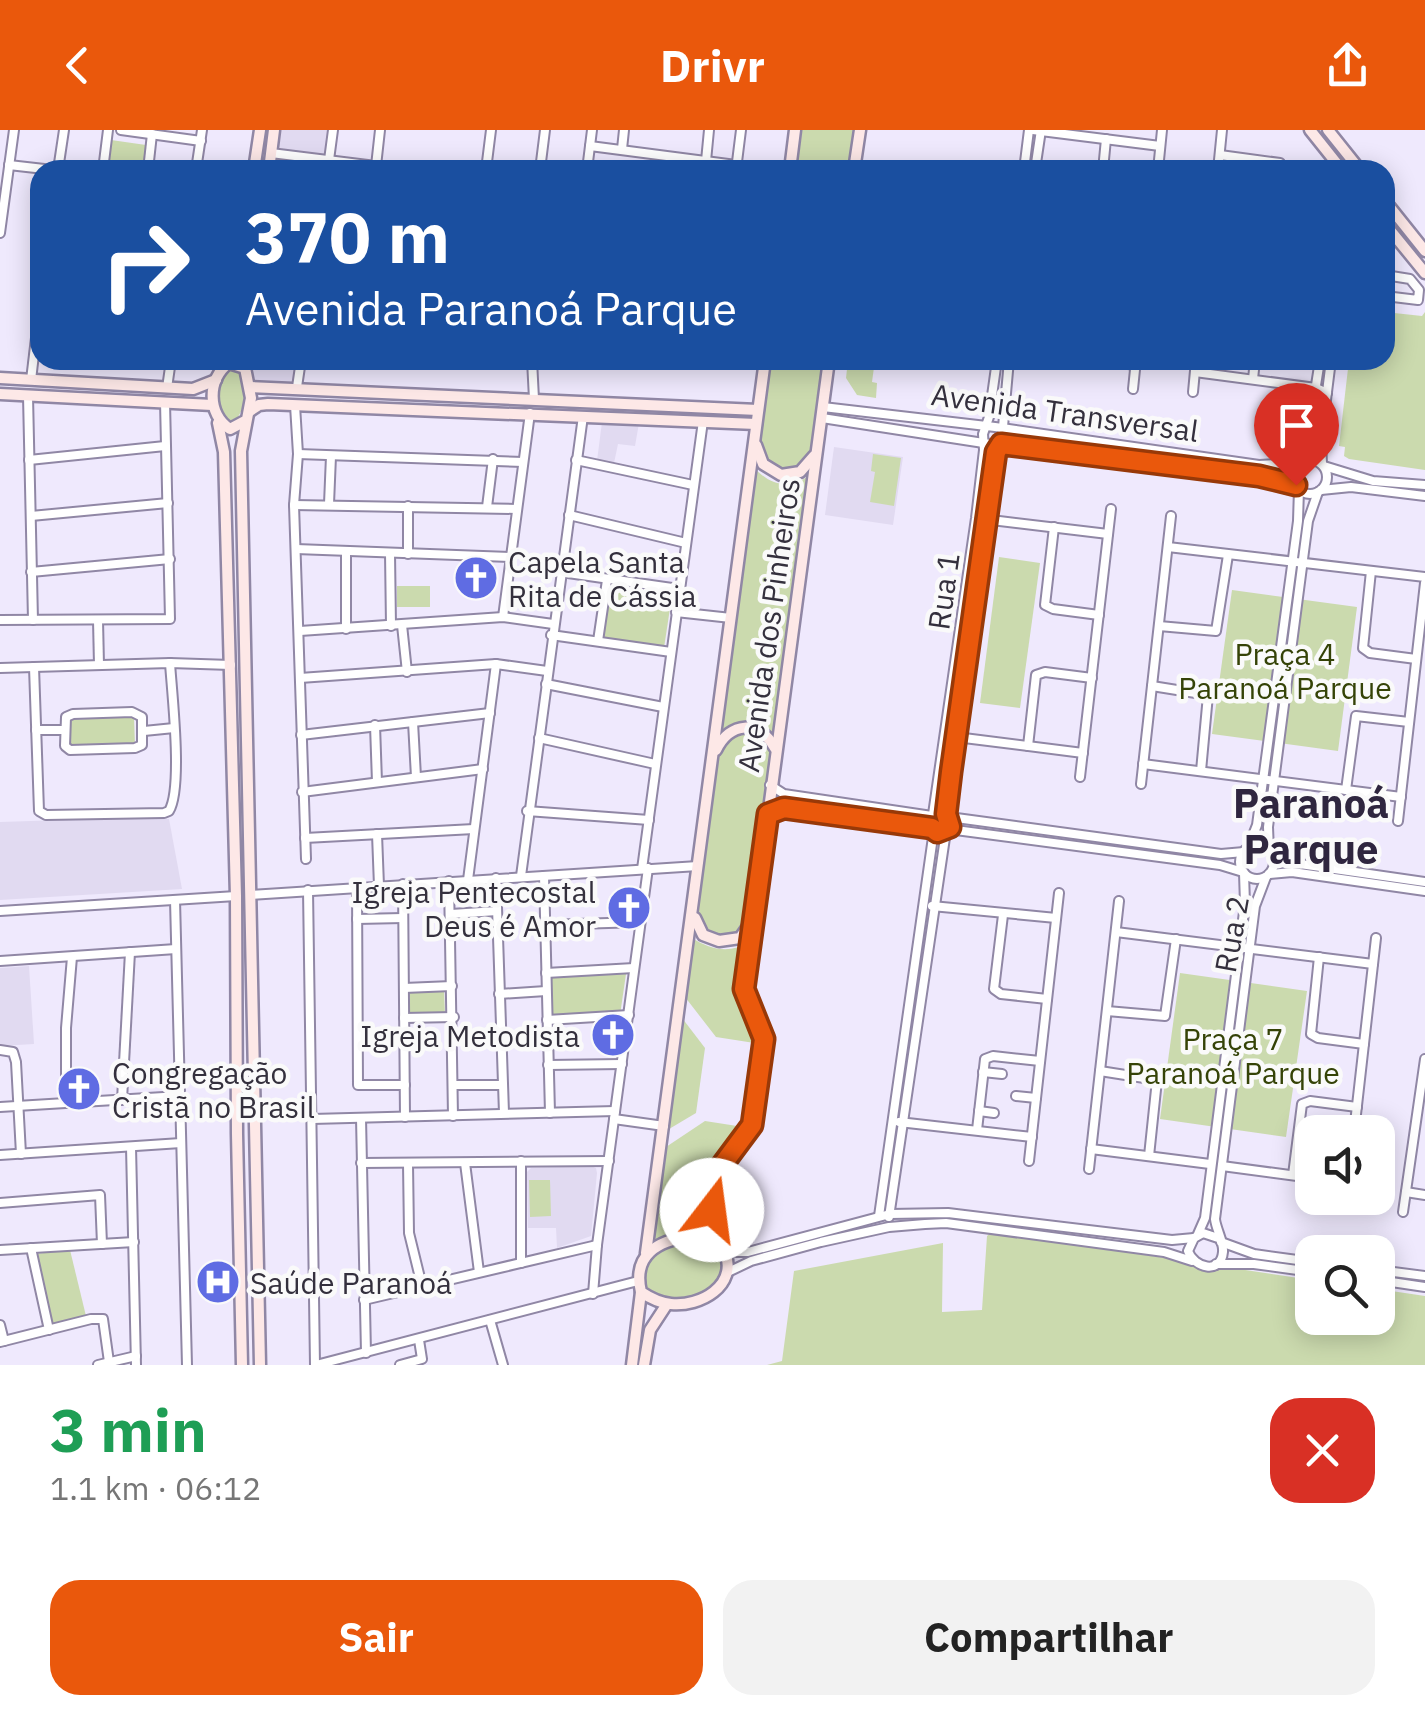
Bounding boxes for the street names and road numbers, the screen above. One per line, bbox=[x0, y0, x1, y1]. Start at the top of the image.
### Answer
street label: Avenida Transversal bbox=[929, 374, 1201, 450]
street label: Avenida dos Pinheiros bbox=[728, 475, 808, 775]
street label: Rua 1 bbox=[918, 550, 968, 632]
street label: Rua 2 bbox=[1205, 893, 1257, 975]

